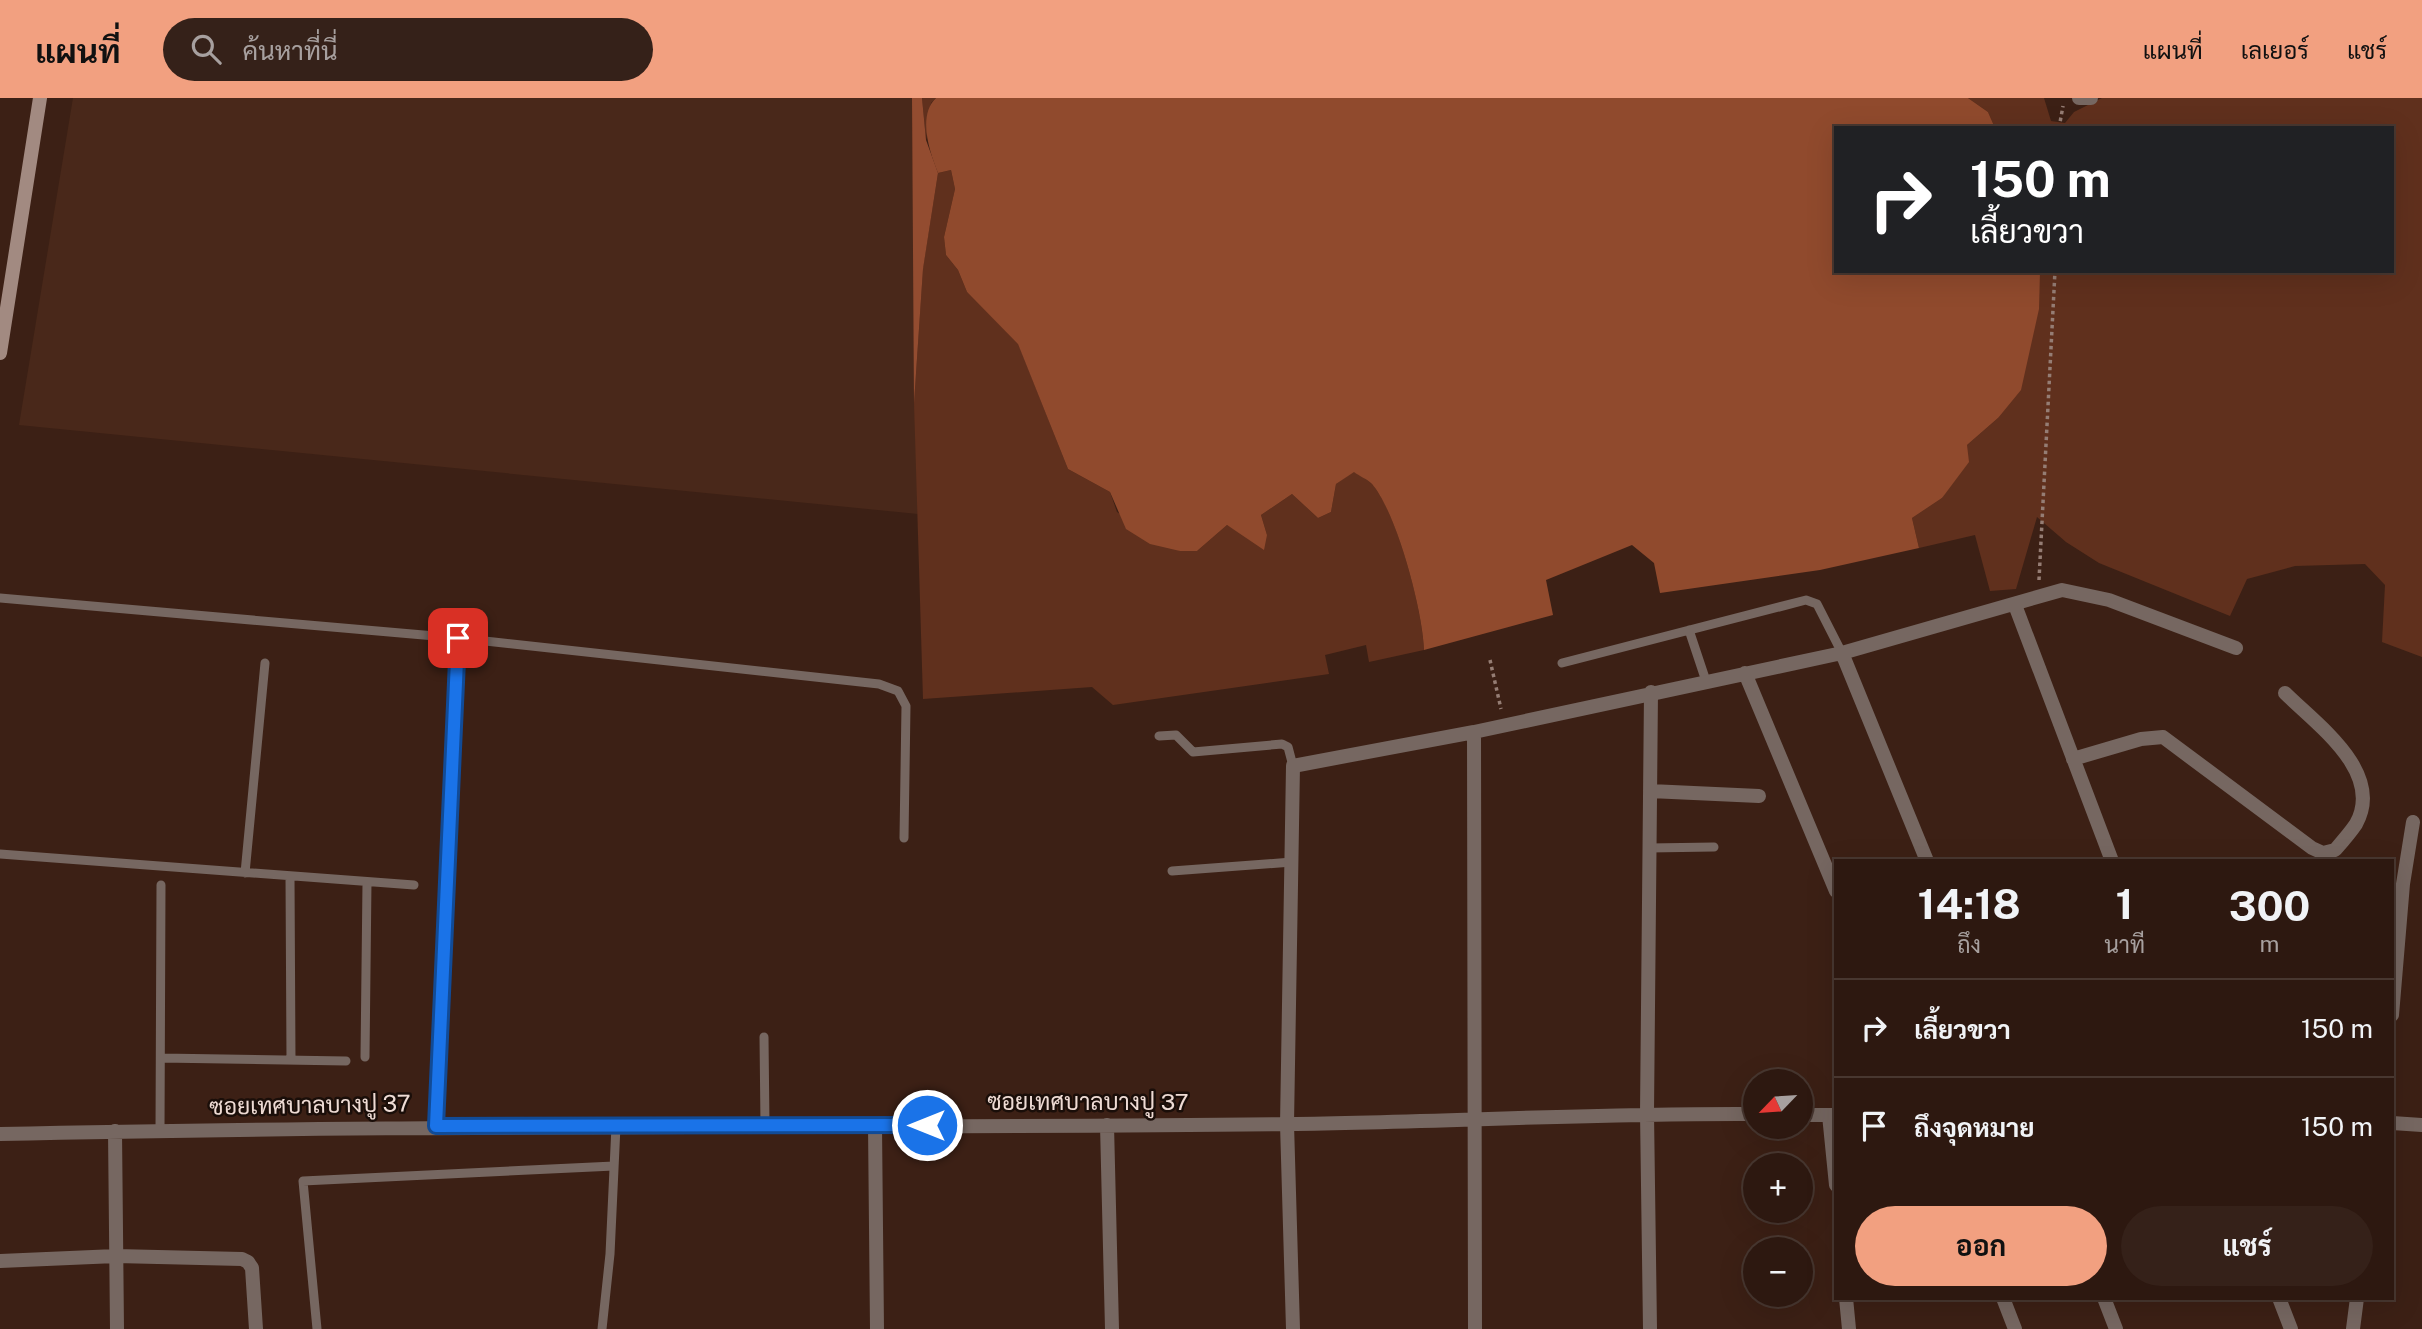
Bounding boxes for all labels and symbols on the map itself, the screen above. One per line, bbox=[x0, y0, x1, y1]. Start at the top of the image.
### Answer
pin bbox=[428, 608, 488, 668]
north arrow bbox=[1743, 1069, 1813, 1139]
position arrow bbox=[890, 1088, 964, 1162]
street label: ซอยเทศบาลบางปู 37 bbox=[987, 1088, 1189, 1119]
street label: ซอยเทศบาลบางปู 37 bbox=[209, 1089, 411, 1124]

